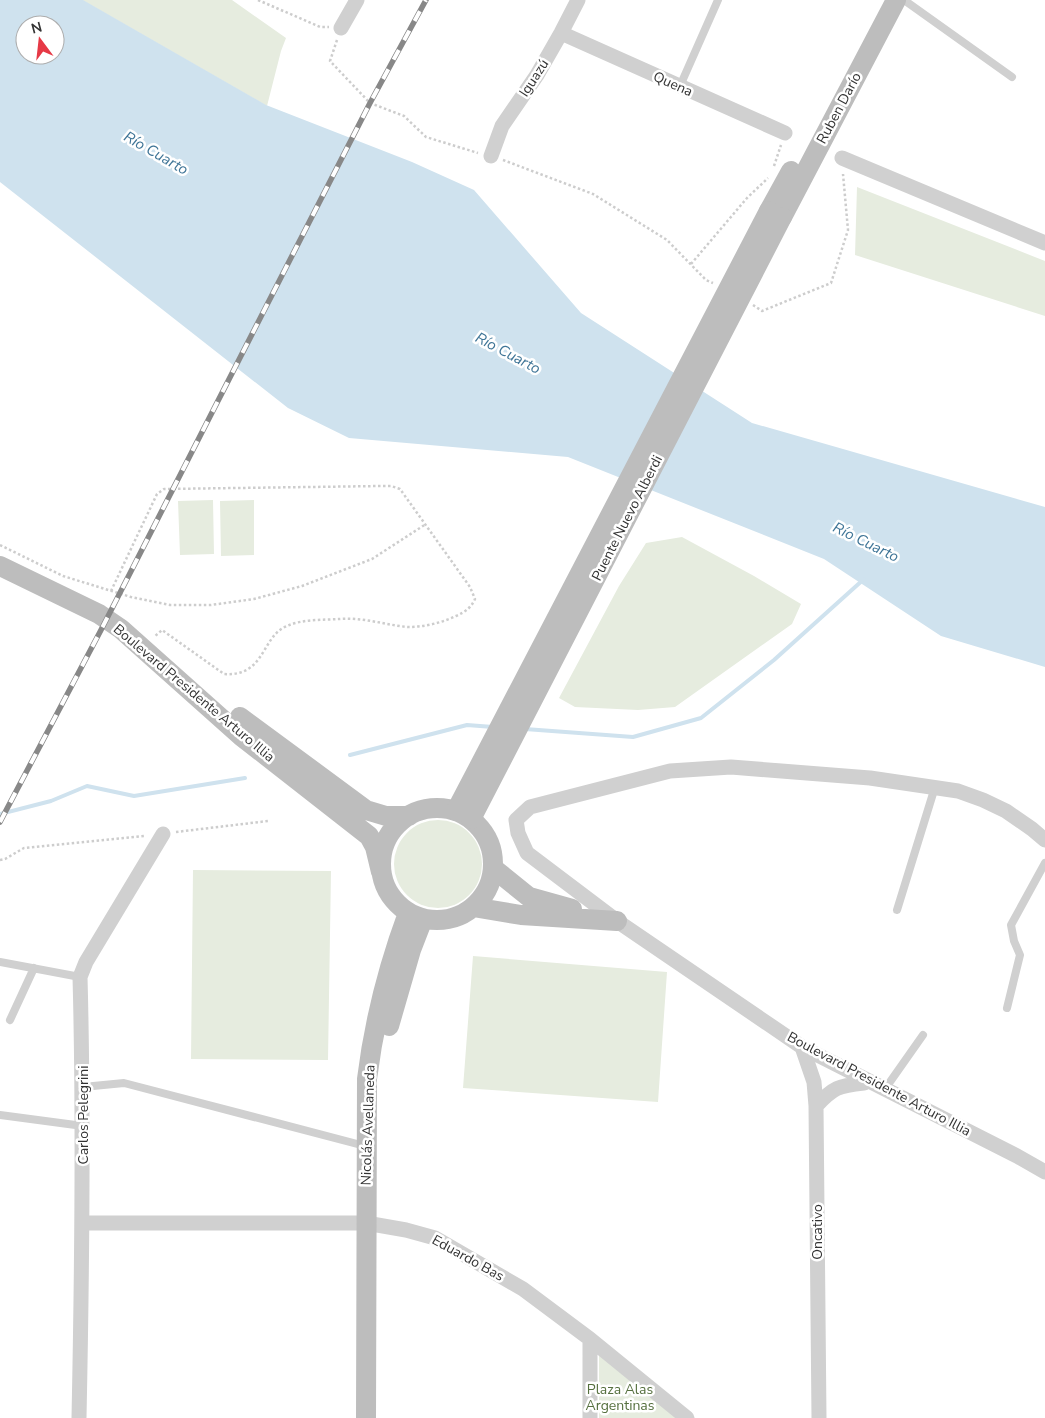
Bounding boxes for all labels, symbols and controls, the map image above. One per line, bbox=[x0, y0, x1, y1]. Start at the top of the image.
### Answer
north arrow bbox=[15, 15, 65, 65]
text: N bbox=[29, 17, 44, 38]
street label: Iguazú bbox=[515, 55, 553, 101]
street label: Quena bbox=[650, 67, 696, 101]
street label: Ruben Darío bbox=[812, 69, 866, 147]
water label: Río Cuarto bbox=[120, 127, 192, 179]
water label: Río Cuarto bbox=[472, 327, 544, 379]
street label: Puente Nuevo Alberdi bbox=[587, 452, 667, 584]
water label: Río Cuarto bbox=[830, 517, 902, 567]
street label: Boulevard Presidente Arturo Illia bbox=[109, 620, 279, 766]
street label: Boulevard Presidente Arturo Illia bbox=[784, 1027, 974, 1141]
street label: Nicolás Avellaneda bbox=[356, 1064, 380, 1186]
street label: Carlos Pelegrini bbox=[74, 1066, 93, 1165]
street label: Oncativo bbox=[808, 1204, 827, 1260]
street label: Eduardo Bas bbox=[429, 1230, 508, 1286]
park label: Plaza Alas Argentinas bbox=[586, 1380, 655, 1415]

